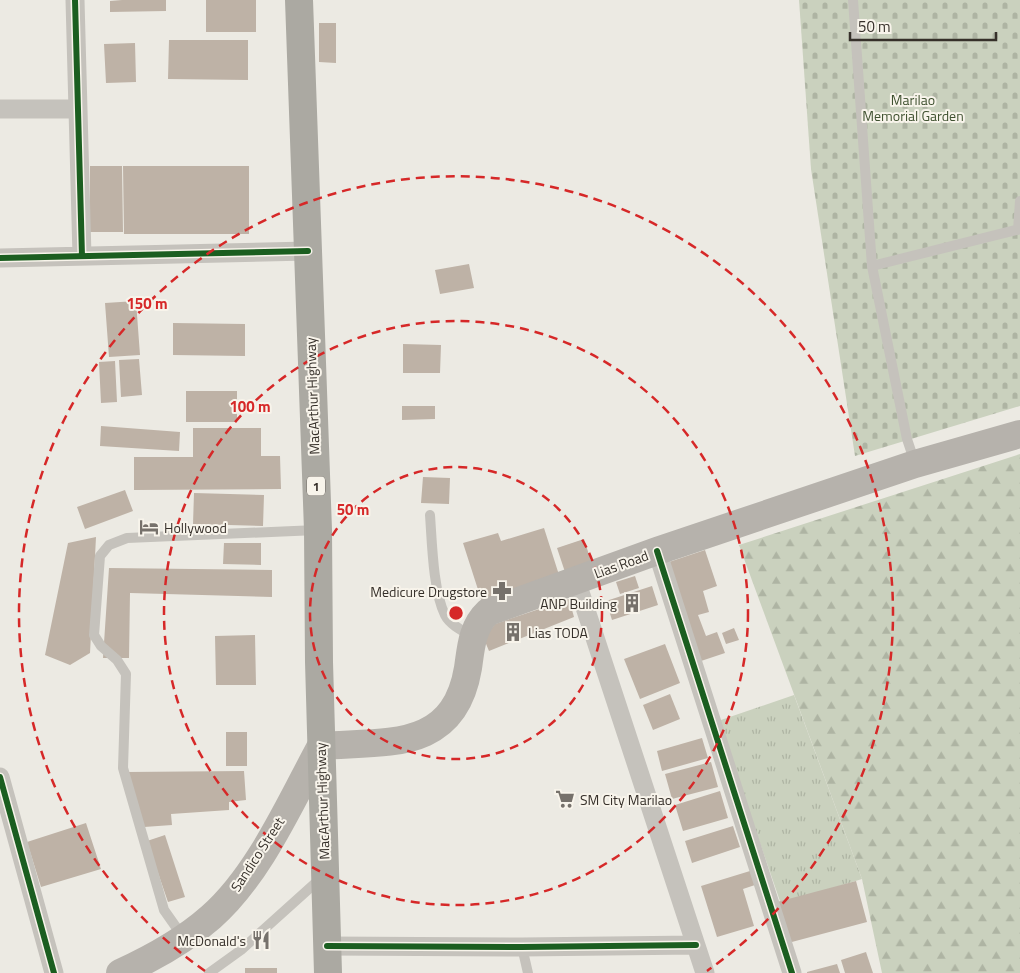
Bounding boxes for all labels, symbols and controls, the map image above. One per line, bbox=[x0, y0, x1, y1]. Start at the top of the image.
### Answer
scale bar bbox=[850, 10, 996, 42]
text: 50 m bbox=[858, 15, 891, 38]
park label: Marilao Memorial Garden bbox=[862, 89, 964, 126]
text: 150 m bbox=[126, 292, 168, 315]
street label: MacArthur Highway bbox=[299, 337, 325, 455]
text: 100 m bbox=[229, 395, 271, 418]
road number: 1 bbox=[307, 476, 325, 496]
text: 50 m bbox=[337, 498, 369, 521]
hotel icon: Hollywood bbox=[138, 516, 160, 538]
place label: Hollywood bbox=[164, 517, 227, 538]
street label: Lias Road bbox=[591, 544, 651, 584]
pharmacy icon: Medicure Drugstore bbox=[491, 580, 513, 602]
place label: Medicure Drugstore bbox=[370, 581, 487, 602]
building icon: ANP Building bbox=[621, 592, 643, 614]
place label: ANP Building bbox=[540, 593, 617, 614]
centre of rings bbox=[447, 604, 465, 622]
building icon: Lias TODA bbox=[502, 621, 524, 643]
place label: Lias TODA bbox=[528, 622, 589, 643]
street label: MacArthur Highway bbox=[309, 742, 335, 860]
supermarket icon: SM City Marilao bbox=[554, 788, 576, 810]
place label: SM City Marilao bbox=[580, 789, 672, 810]
street label: Sandico Street bbox=[225, 812, 289, 895]
restaurant icon: McDonald's bbox=[250, 929, 272, 951]
place label: McDonald's bbox=[177, 930, 246, 951]

